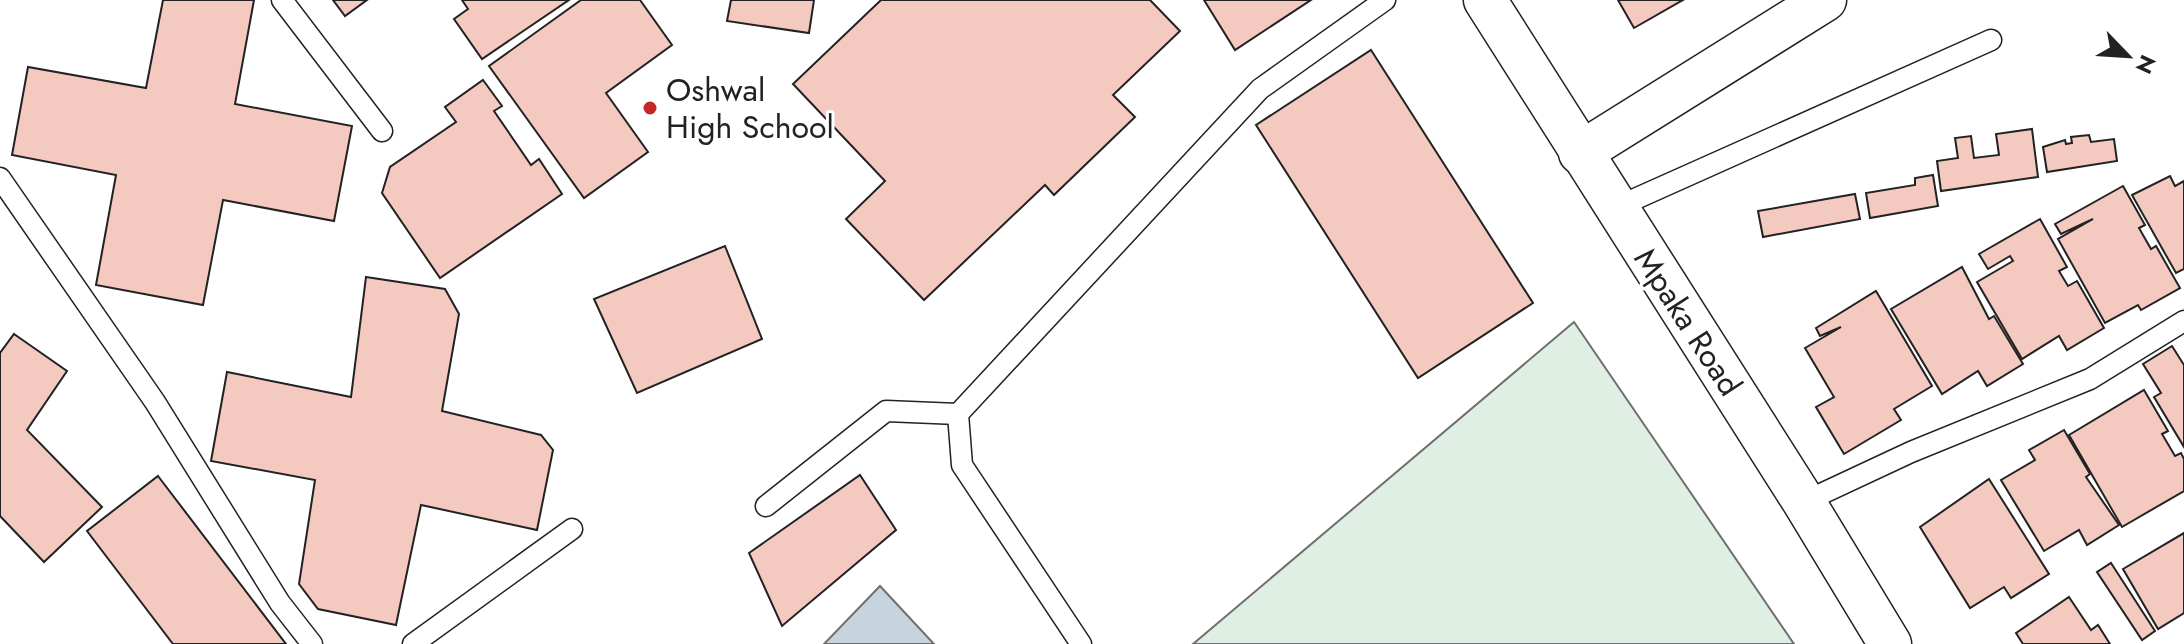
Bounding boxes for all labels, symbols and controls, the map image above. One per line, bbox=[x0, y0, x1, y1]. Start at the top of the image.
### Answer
north arrow bbox=[2088, 16, 2168, 96]
text: N bbox=[2128, 50, 2164, 79]
place label: Oshwal High School bbox=[666, 67, 834, 150]
marker: Oshwal High School bbox=[641, 99, 659, 117]
street label: Mpaka Road bbox=[1623, 239, 1753, 405]

